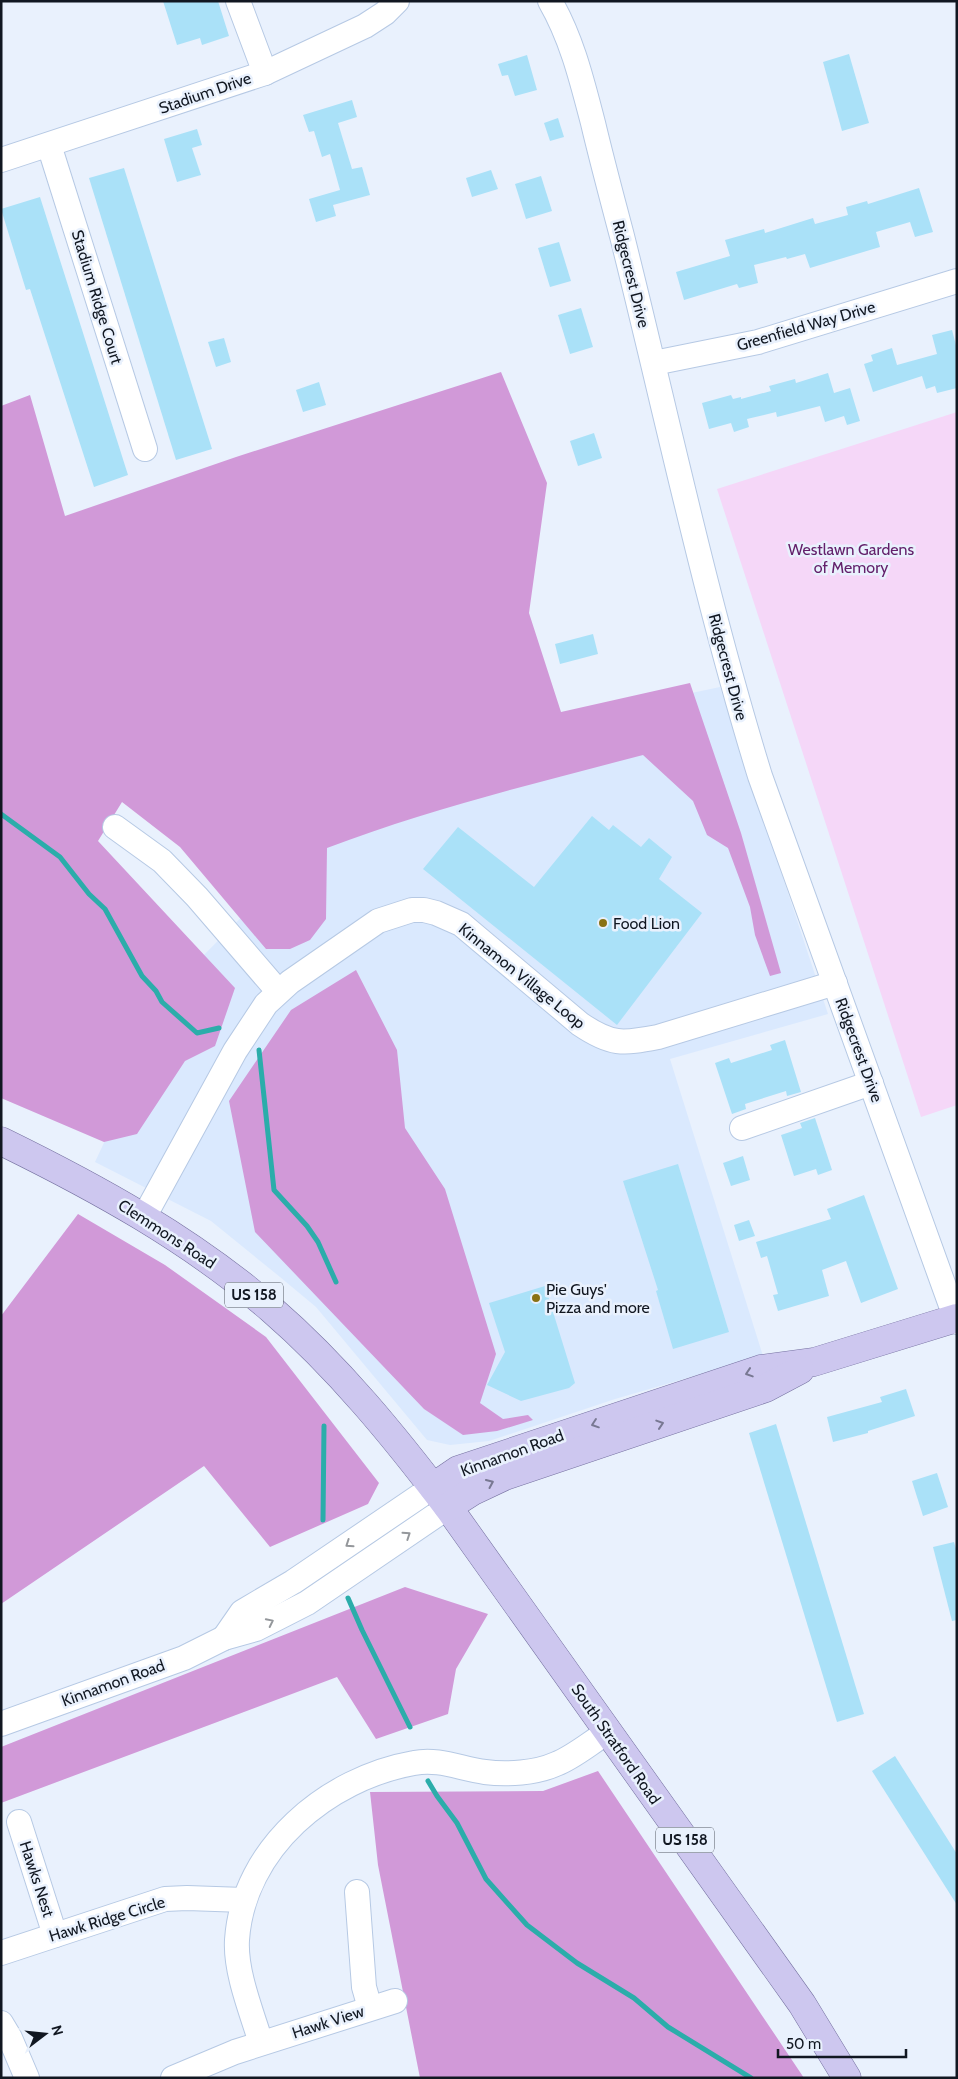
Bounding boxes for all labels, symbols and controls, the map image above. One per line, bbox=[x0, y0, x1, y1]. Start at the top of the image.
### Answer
street label: Stadium Drive bbox=[156, 68, 254, 118]
street label: Ridgecrest Drive bbox=[609, 218, 653, 330]
street label: Stadium Ridge Court bbox=[68, 228, 127, 367]
street label: Greenfield Way Drive bbox=[735, 297, 877, 355]
park label: Westlawn Gardens of Memory bbox=[788, 540, 914, 577]
street label: Ridgecrest Drive bbox=[705, 612, 751, 722]
place label: Food Lion bbox=[613, 914, 680, 933]
marker: Food Lion bbox=[597, 917, 609, 929]
street label: Kinnamon Village Loop bbox=[455, 919, 589, 1033]
street label: Ridgecrest Drive bbox=[831, 995, 887, 1105]
street label: Clemmons Road bbox=[115, 1195, 219, 1273]
place label: Pie Guys' Pizza and more bbox=[546, 1280, 650, 1317]
road number: US 158 bbox=[225, 1282, 283, 1308]
marker: Pie Guys' Pizza and more bbox=[530, 1292, 542, 1304]
one-way arrow bbox=[745, 1367, 754, 1377]
one-way arrow bbox=[591, 1418, 600, 1428]
one-way arrow bbox=[655, 1420, 663, 1430]
street label: Kinnamon Road bbox=[458, 1426, 566, 1480]
one-way arrow bbox=[485, 1478, 494, 1489]
one-way arrow bbox=[401, 1532, 410, 1541]
one-way arrow bbox=[345, 1538, 355, 1547]
one-way arrow bbox=[264, 1618, 273, 1628]
street label: Kinnamon Road bbox=[59, 1656, 167, 1710]
street label: South Stratford Road bbox=[567, 1680, 665, 1808]
road number: US 158 bbox=[656, 1828, 714, 1852]
street label: Hawks Nest bbox=[16, 1839, 58, 1920]
street label: Hawk Ridge Circle bbox=[47, 1892, 167, 1946]
street label: Hawk View bbox=[290, 2001, 367, 2043]
north arrow bbox=[20, 2009, 70, 2059]
text: N bbox=[47, 2023, 68, 2038]
scale bar bbox=[778, 2026, 906, 2058]
text: 50 m bbox=[786, 2035, 821, 2053]

